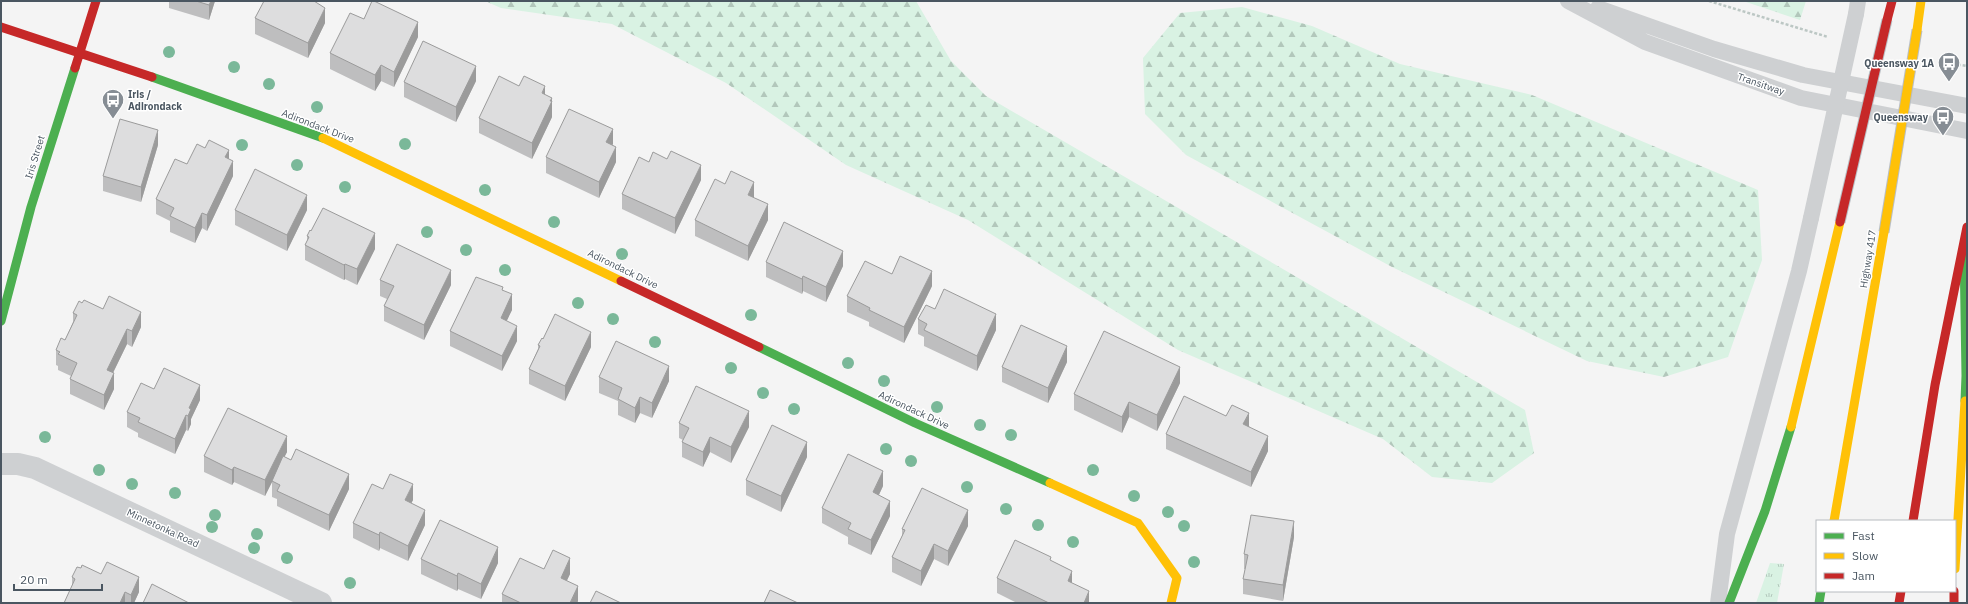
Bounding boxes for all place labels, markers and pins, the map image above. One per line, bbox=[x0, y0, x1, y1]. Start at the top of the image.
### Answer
bus stop icon: Queensway 1A bbox=[1936, 50, 1962, 83]
place label: Queensway 1A bbox=[1864, 57, 1934, 70]
bus stop icon: Iris / Adirondack bbox=[100, 87, 126, 120]
place label: Iris / Adirondack bbox=[128, 88, 182, 113]
bus stop icon: Queensway bbox=[1930, 104, 1956, 137]
place label: Queensway bbox=[1874, 111, 1929, 124]

